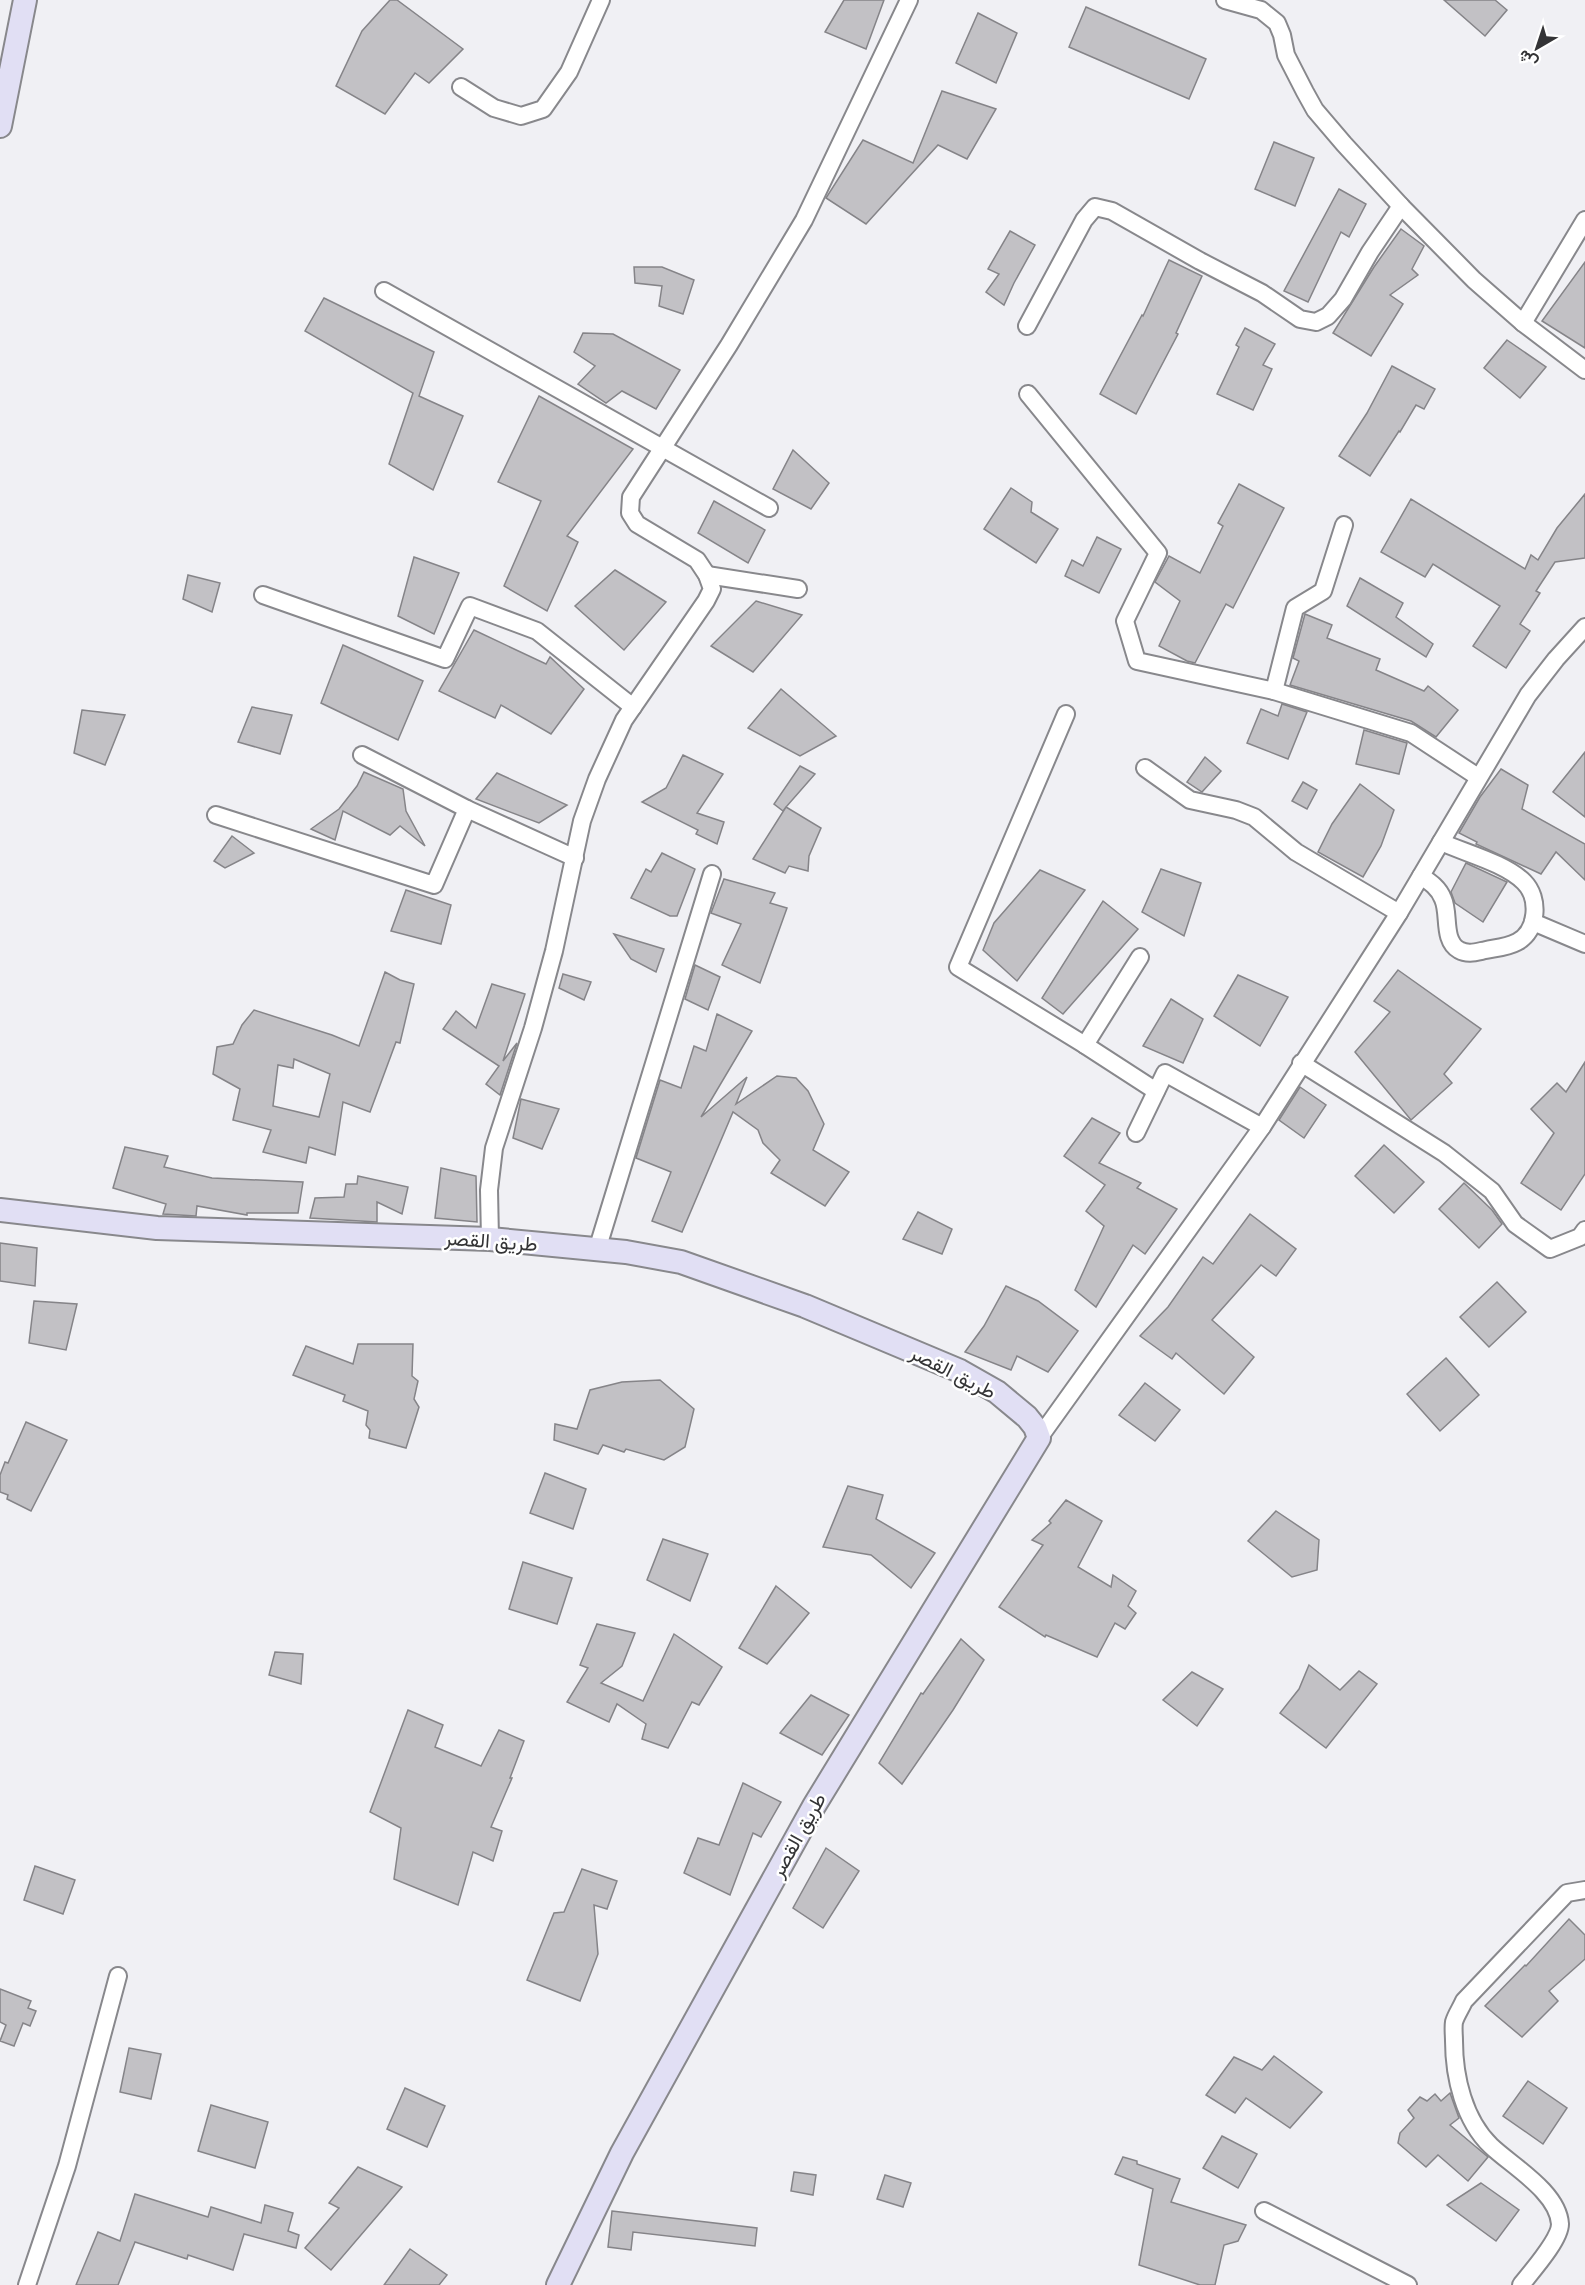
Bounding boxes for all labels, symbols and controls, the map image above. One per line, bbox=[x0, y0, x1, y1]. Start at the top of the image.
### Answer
north arrow bbox=[1507, 18, 1567, 78]
text: ش bbox=[1514, 46, 1541, 73]
street label: طريق القصر bbox=[443, 1226, 538, 1257]
street label: طريق القصر bbox=[905, 1340, 1000, 1405]
street label: طريق القصر bbox=[764, 1789, 832, 1883]

